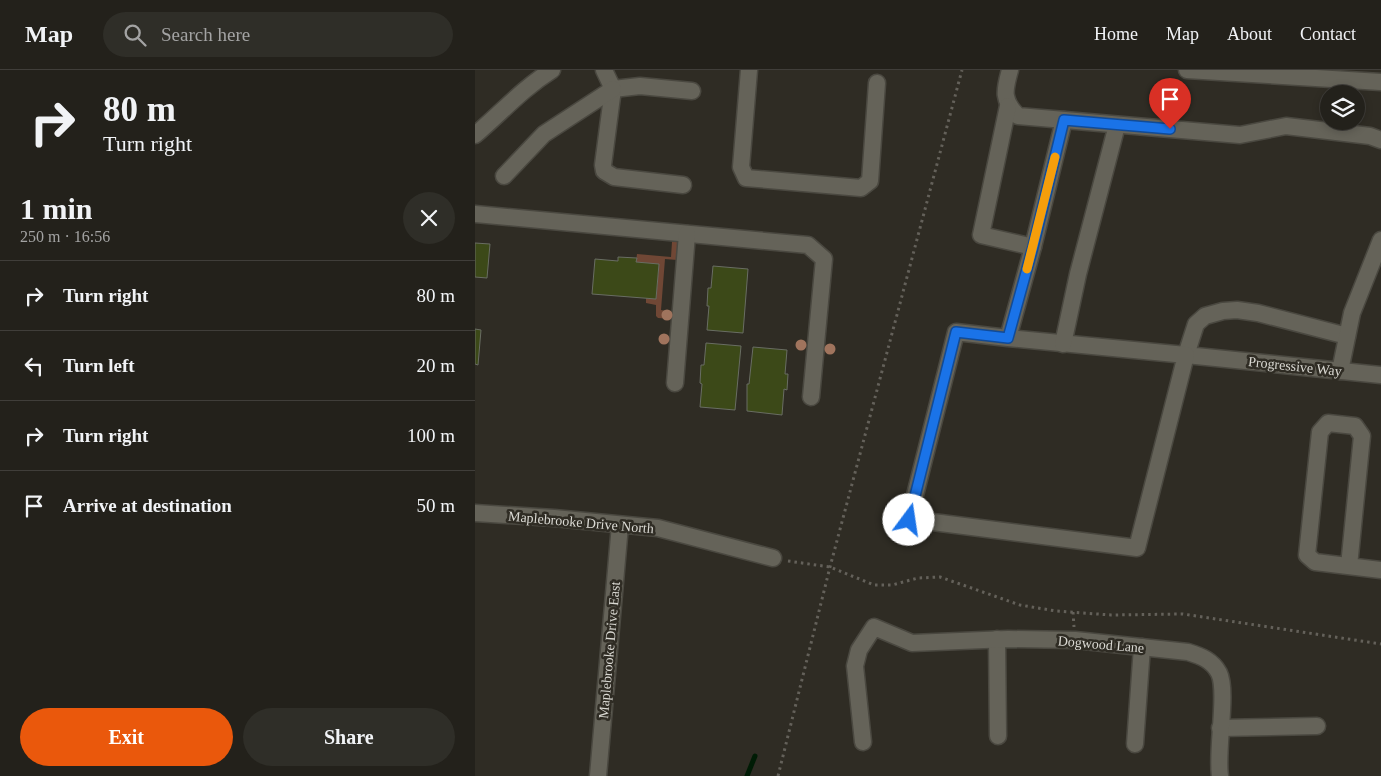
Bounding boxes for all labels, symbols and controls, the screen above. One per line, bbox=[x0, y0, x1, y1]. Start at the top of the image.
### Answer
search box bbox=[103, 12, 453, 57]
text: Map bbox=[25, 21, 73, 47]
icon: search bbox=[121, 21, 149, 49]
text: Search here bbox=[161, 24, 250, 45]
text: Home bbox=[1094, 24, 1138, 44]
text: Map bbox=[1166, 24, 1199, 44]
text: About bbox=[1227, 24, 1272, 44]
text: Contact bbox=[1300, 24, 1356, 44]
pin bbox=[1149, 78, 1191, 129]
icon: arrive bbox=[1156, 85, 1184, 113]
map controls bbox=[1320, 85, 1365, 130]
button: layers bbox=[1320, 85, 1365, 130]
icon: right bbox=[20, 90, 85, 155]
text: 80 m bbox=[103, 90, 176, 129]
text: Turn right bbox=[103, 131, 192, 156]
text: 1 min bbox=[20, 192, 93, 225]
button: close bbox=[403, 192, 455, 244]
text: 250 m · 16:56 bbox=[20, 228, 110, 245]
icon: right bbox=[20, 282, 48, 310]
text: Turn right bbox=[63, 285, 148, 306]
text: 80 m bbox=[416, 285, 455, 306]
icon: left bbox=[20, 352, 48, 380]
street label: Progressive Way bbox=[1247, 354, 1342, 379]
text: Turn left bbox=[63, 355, 135, 376]
text: 20 m bbox=[416, 355, 455, 376]
icon: right bbox=[20, 422, 48, 450]
text: Turn right bbox=[63, 425, 148, 446]
text: 100 m bbox=[407, 425, 455, 446]
icon: arrive bbox=[20, 492, 48, 520]
position arrow bbox=[882, 493, 934, 545]
text: Arrive at destination bbox=[63, 495, 232, 516]
text: 50 m bbox=[416, 495, 455, 516]
street label: Maplebrooke Drive North bbox=[507, 509, 654, 536]
street label: Maplebrooke Drive East bbox=[596, 581, 623, 719]
street label: Dogwood Lane bbox=[1057, 633, 1145, 656]
button: Exit bbox=[20, 708, 233, 766]
button: Share bbox=[243, 708, 455, 766]

